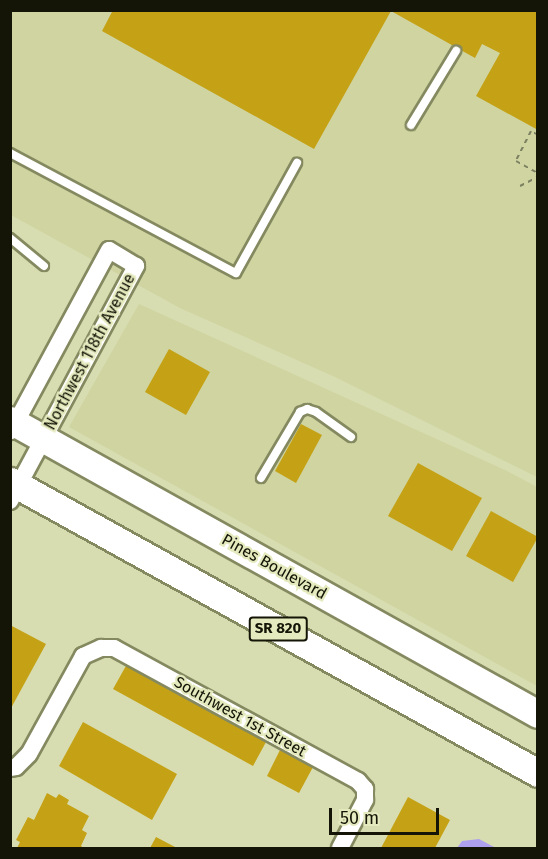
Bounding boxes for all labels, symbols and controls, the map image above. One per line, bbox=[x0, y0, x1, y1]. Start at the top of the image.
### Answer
street label: Northwest 118th Avenue bbox=[41, 271, 139, 433]
street label: Pines Boulevard bbox=[218, 530, 330, 604]
road number: SR 820 bbox=[248, 617, 308, 641]
street label: Southwest 1st Street bbox=[171, 673, 309, 761]
scale bar bbox=[332, 796, 442, 834]
text: 50 m bbox=[340, 807, 379, 829]

